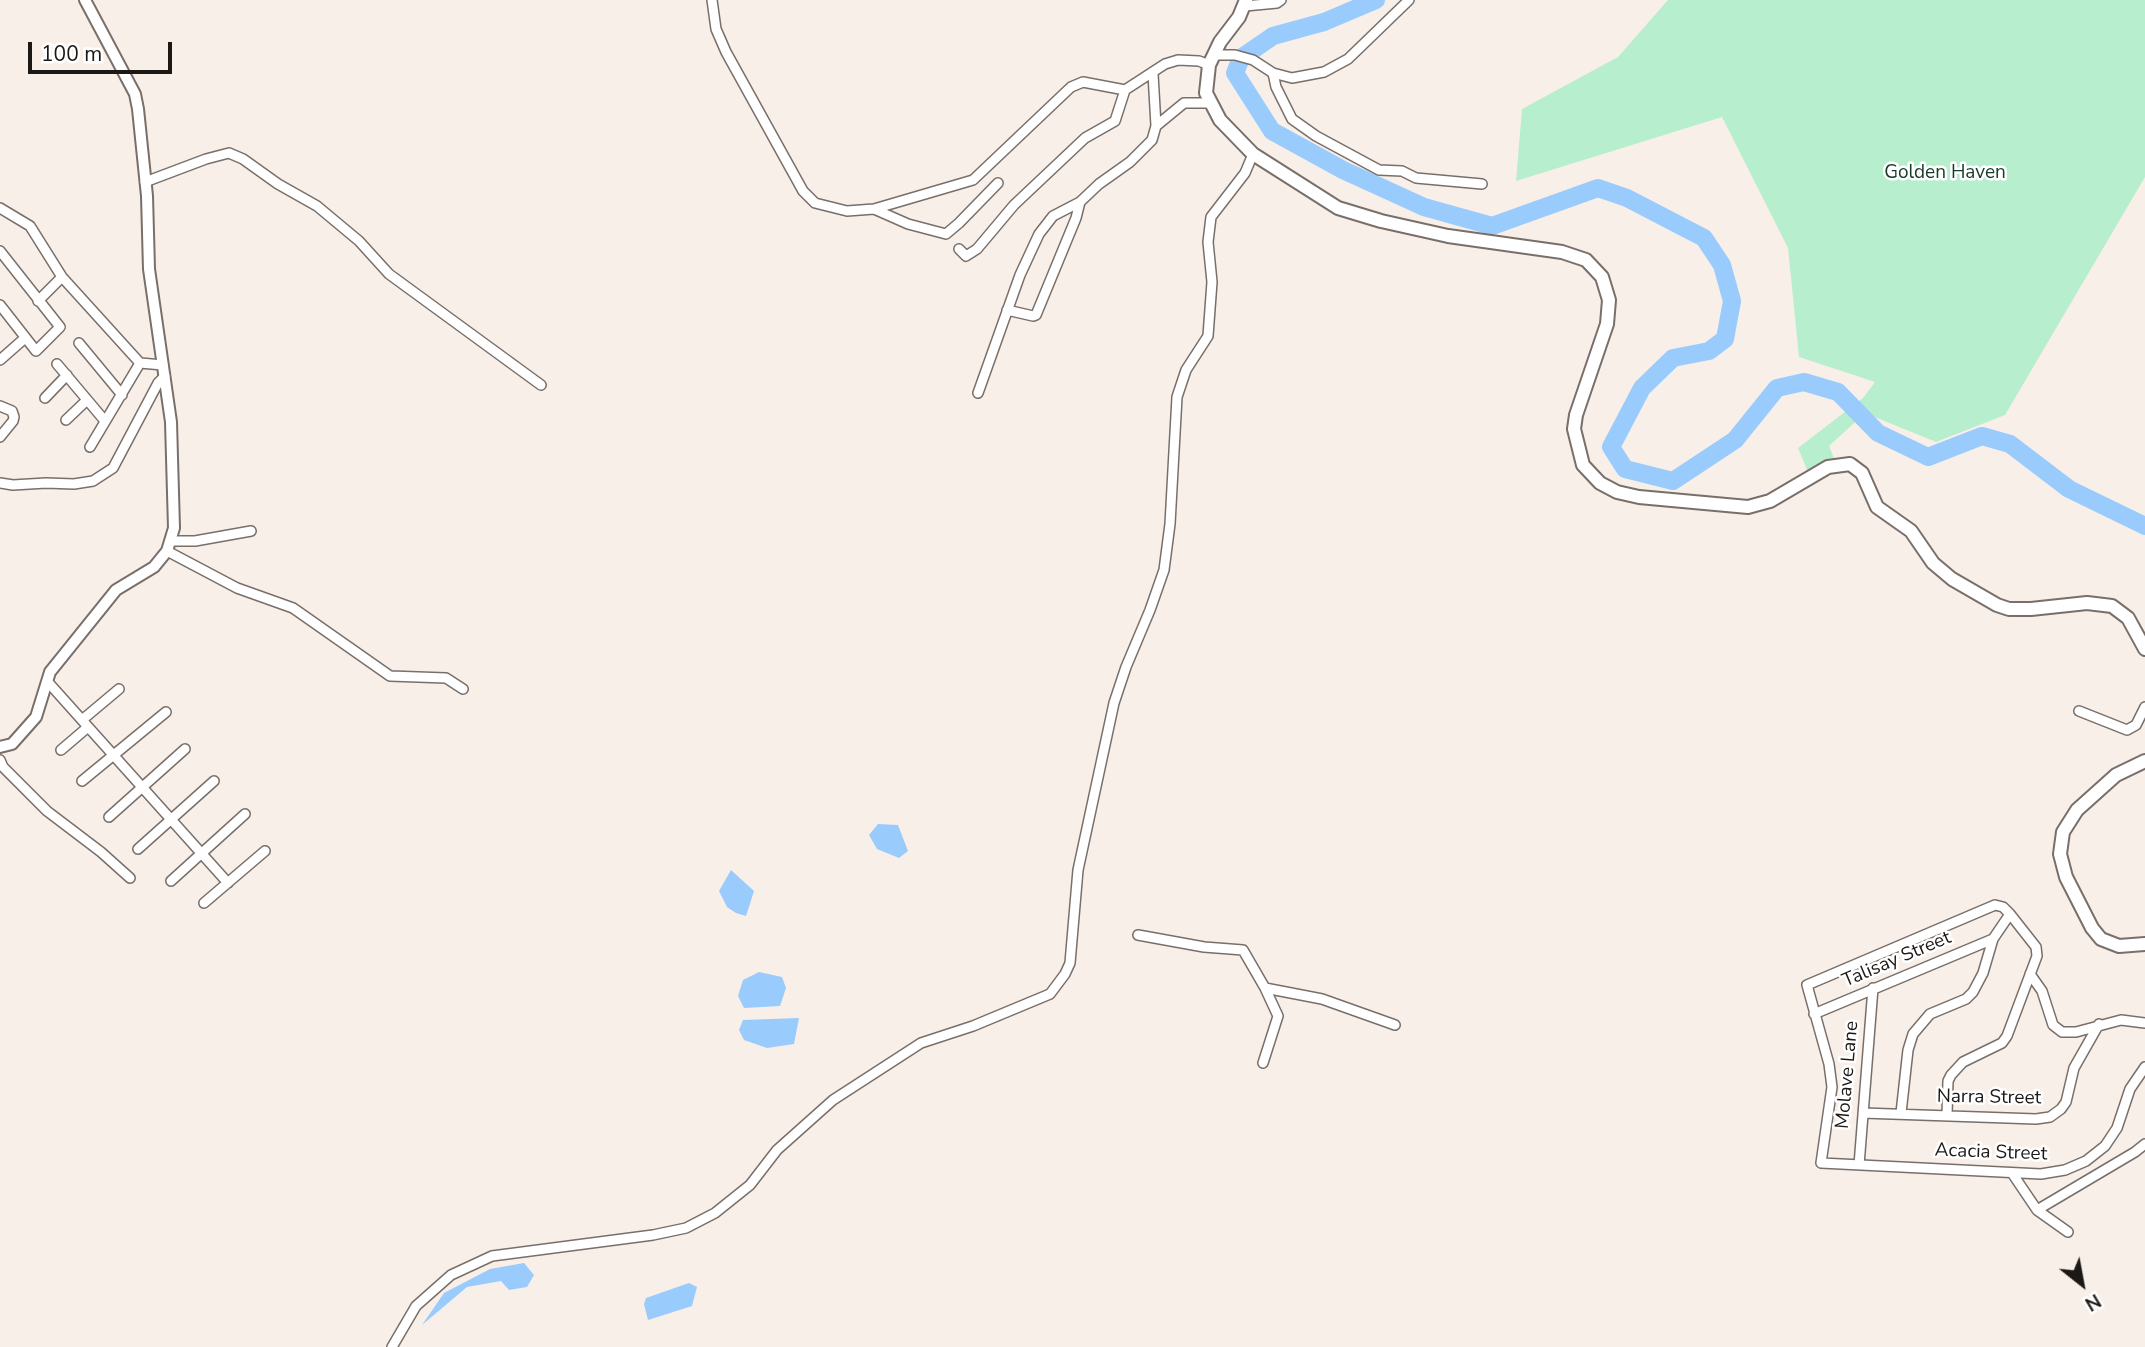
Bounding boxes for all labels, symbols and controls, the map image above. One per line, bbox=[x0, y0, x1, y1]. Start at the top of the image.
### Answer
scale bar bbox=[32, 28, 175, 72]
text: 100 m bbox=[41, 40, 102, 68]
park label: Golden Haven bbox=[1884, 162, 2006, 184]
street label: Talisay Street bbox=[1839, 927, 1955, 993]
street label: Molave Lane bbox=[1832, 1020, 1864, 1130]
street label: Narra Street bbox=[1937, 1086, 2041, 1110]
street label: Acacia Street bbox=[1934, 1140, 2048, 1166]
north arrow bbox=[2047, 1249, 2117, 1319]
text: N bbox=[2080, 1287, 2106, 1317]

